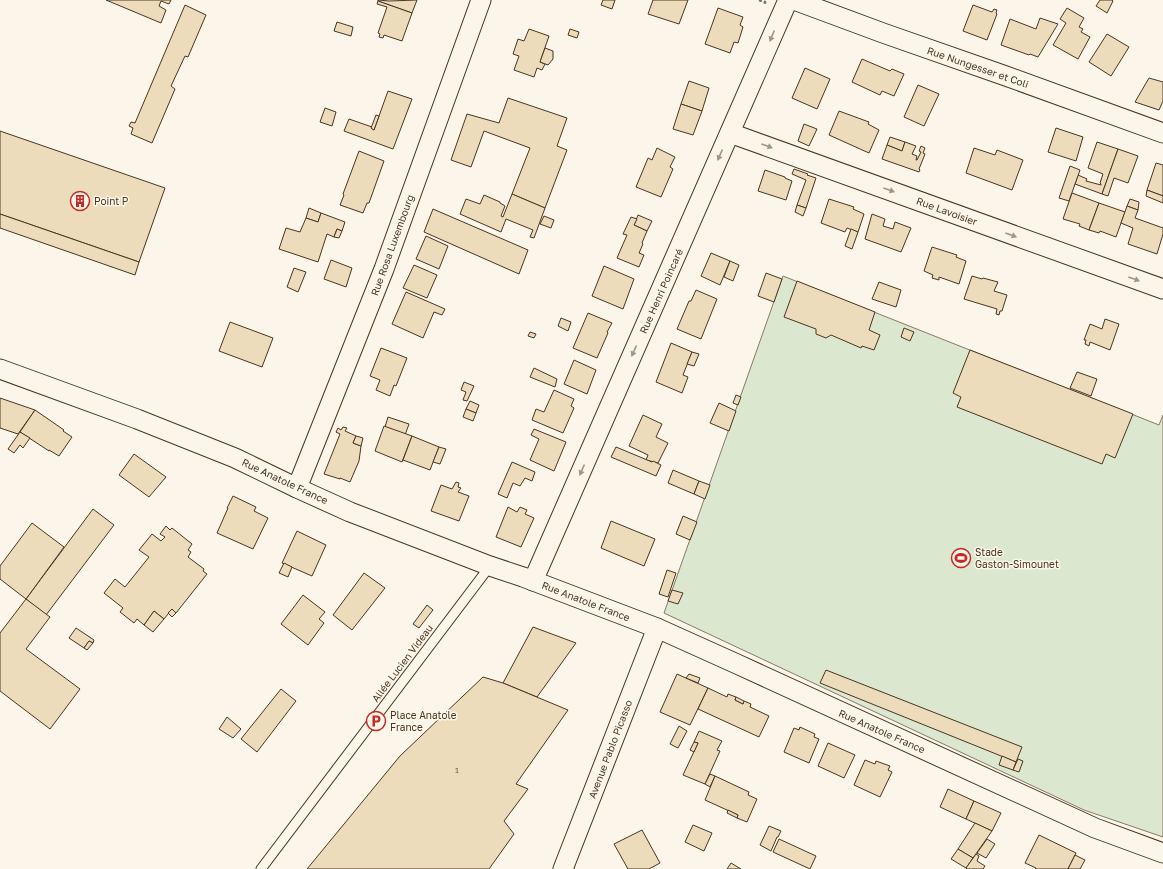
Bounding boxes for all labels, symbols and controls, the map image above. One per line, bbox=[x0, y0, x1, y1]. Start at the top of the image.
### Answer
one-way arrow bbox=[769, 30, 775, 42]
street label: Rue Nungesser et Coli bbox=[926, 44, 1030, 90]
one-way arrow bbox=[761, 143, 773, 149]
one-way arrow bbox=[717, 149, 724, 161]
one-way arrow bbox=[884, 188, 896, 194]
building icon: Point P bbox=[69, 190, 91, 212]
street label: Rue Rosa Luxembourg bbox=[368, 193, 416, 297]
street label: Rue Lavoisier bbox=[915, 194, 979, 228]
place label: Point P bbox=[94, 195, 129, 207]
one-way arrow bbox=[1006, 232, 1018, 238]
street label: Rue Henri Poincaré bbox=[637, 247, 685, 335]
one-way arrow bbox=[1128, 276, 1140, 282]
one-way arrow bbox=[631, 345, 638, 357]
street label: Rue Anatole France bbox=[240, 456, 330, 506]
one-way arrow bbox=[579, 464, 585, 476]
place label: Stade Gaston-Simounet bbox=[975, 546, 1059, 570]
sports icon: Stade Gaston-Simounet bbox=[950, 547, 972, 569]
street label: Rue Anatole France bbox=[540, 579, 632, 623]
street label: Allée Lucien Videau bbox=[369, 622, 435, 704]
street label: Avenue Pablo Picasso bbox=[586, 698, 634, 800]
street label: Rue Anatole France bbox=[837, 706, 927, 756]
place label: Place Anatole France bbox=[390, 709, 457, 733]
parking icon: Place Anatole France bbox=[365, 710, 387, 732]
house number: 1 bbox=[455, 765, 459, 775]

